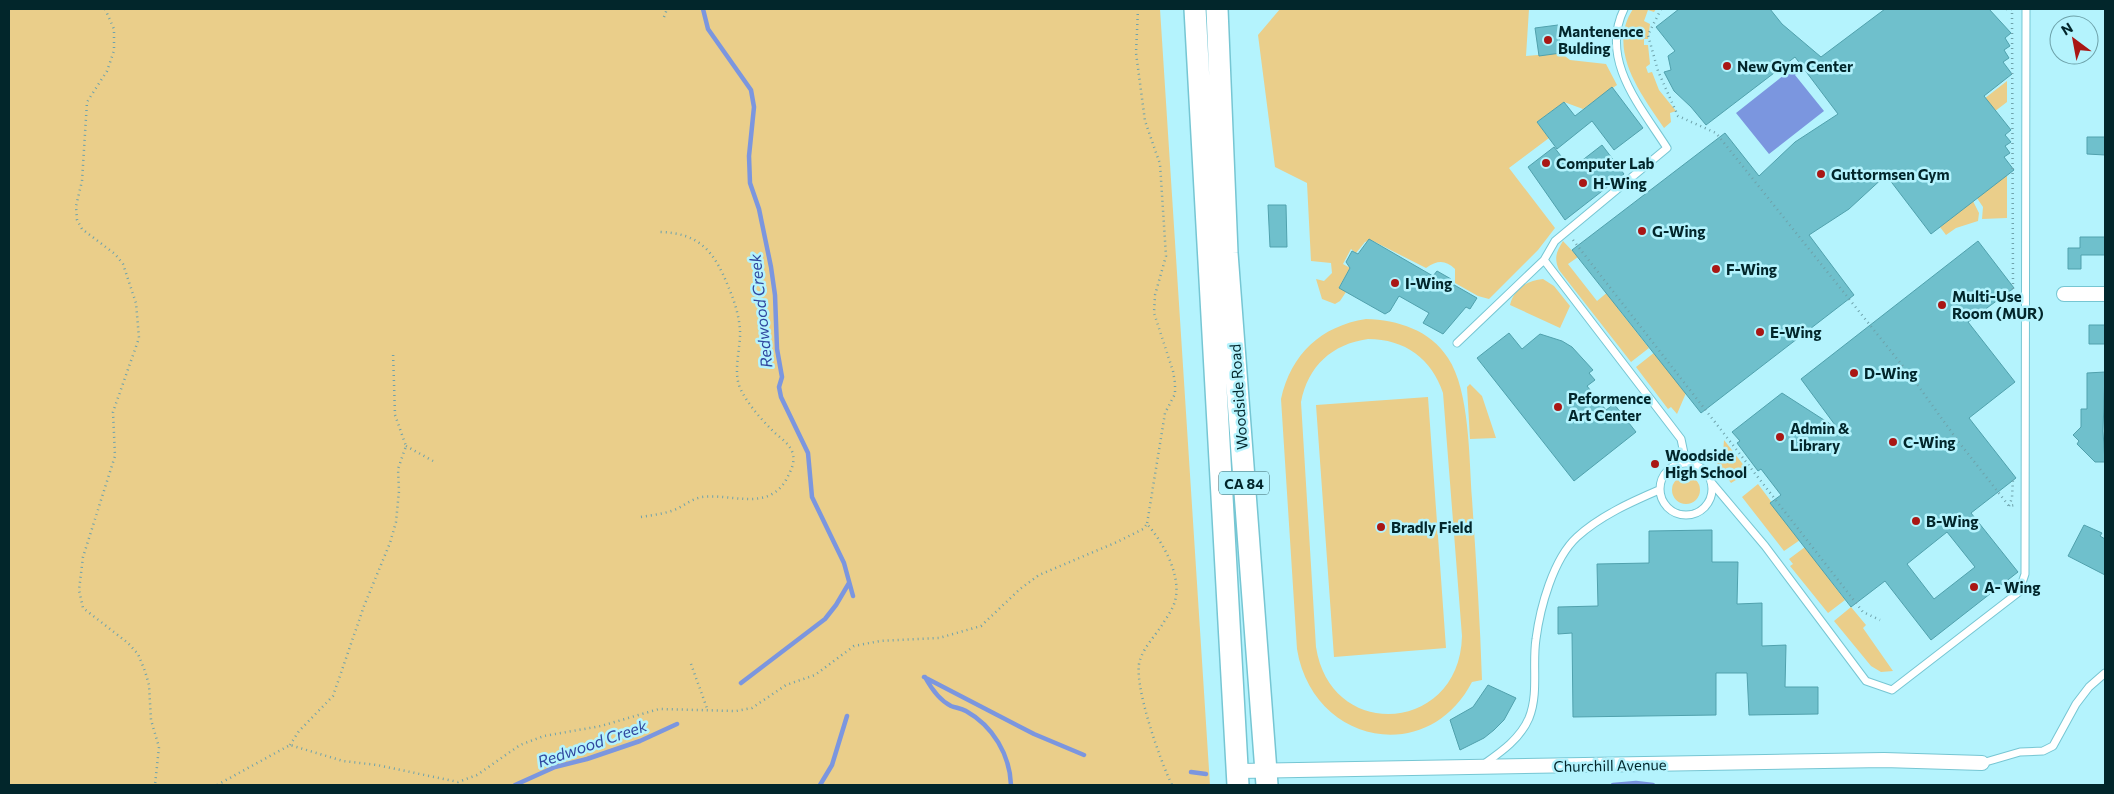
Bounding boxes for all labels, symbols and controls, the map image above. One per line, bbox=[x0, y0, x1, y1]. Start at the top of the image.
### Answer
north arrow bbox=[2049, 15, 2099, 65]
text: N bbox=[2058, 19, 2076, 39]
place label: Mantenence Bulding bbox=[1558, 22, 1644, 57]
marker: Mantenence Bulding bbox=[1542, 34, 1554, 46]
place label: New Gym Center bbox=[1737, 57, 1853, 75]
marker: New Gym Center bbox=[1721, 60, 1733, 72]
place label: Computer Lab bbox=[1556, 154, 1655, 172]
marker: Computer Lab bbox=[1540, 157, 1552, 169]
place label: Guttormsen Gym bbox=[1831, 165, 1950, 183]
marker: Guttormsen Gym bbox=[1815, 168, 1827, 180]
place label: H-Wing bbox=[1593, 174, 1647, 192]
marker: H-Wing bbox=[1577, 177, 1589, 189]
place label: G-Wing bbox=[1652, 222, 1706, 240]
marker: G-Wing bbox=[1636, 225, 1648, 237]
water label: Redwood Creek bbox=[745, 253, 775, 369]
place label: F-Wing bbox=[1726, 260, 1777, 278]
marker: F-Wing bbox=[1710, 263, 1722, 275]
place label: I-Wing bbox=[1405, 274, 1452, 292]
marker: I-Wing bbox=[1389, 277, 1401, 289]
place label: Multi-Use Room (MUR) bbox=[1952, 287, 2044, 322]
marker: Multi-Use Room (MUR) bbox=[1936, 299, 1948, 311]
place label: E-Wing bbox=[1770, 323, 1822, 341]
marker: E-Wing bbox=[1754, 326, 1766, 338]
street label: Woodside Road bbox=[1225, 344, 1251, 450]
place label: D-Wing bbox=[1864, 364, 1918, 382]
marker: D-Wing bbox=[1848, 367, 1860, 379]
place label: Peformence Art Center bbox=[1568, 389, 1651, 424]
marker: Peformence Art Center bbox=[1552, 401, 1564, 413]
place label: Admin & Library bbox=[1790, 419, 1850, 454]
marker: Admin & Library bbox=[1774, 431, 1786, 443]
place label: C-Wing bbox=[1903, 433, 1956, 451]
marker: C-Wing bbox=[1887, 436, 1899, 448]
place label: Woodside High School bbox=[1665, 446, 1747, 481]
marker: Woodside High School bbox=[1649, 458, 1661, 470]
road number: CA 84 bbox=[1219, 472, 1269, 494]
place label: B-Wing bbox=[1926, 512, 1979, 530]
marker: B-Wing bbox=[1910, 515, 1922, 527]
place label: Bradly Field bbox=[1391, 518, 1472, 536]
marker: Bradly Field bbox=[1375, 521, 1387, 533]
place label: A- Wing bbox=[1984, 578, 2041, 596]
marker: A- Wing bbox=[1968, 581, 1980, 593]
water label: Redwood Creek bbox=[535, 715, 650, 771]
street label: Churchill Avenue bbox=[1553, 755, 1667, 775]

